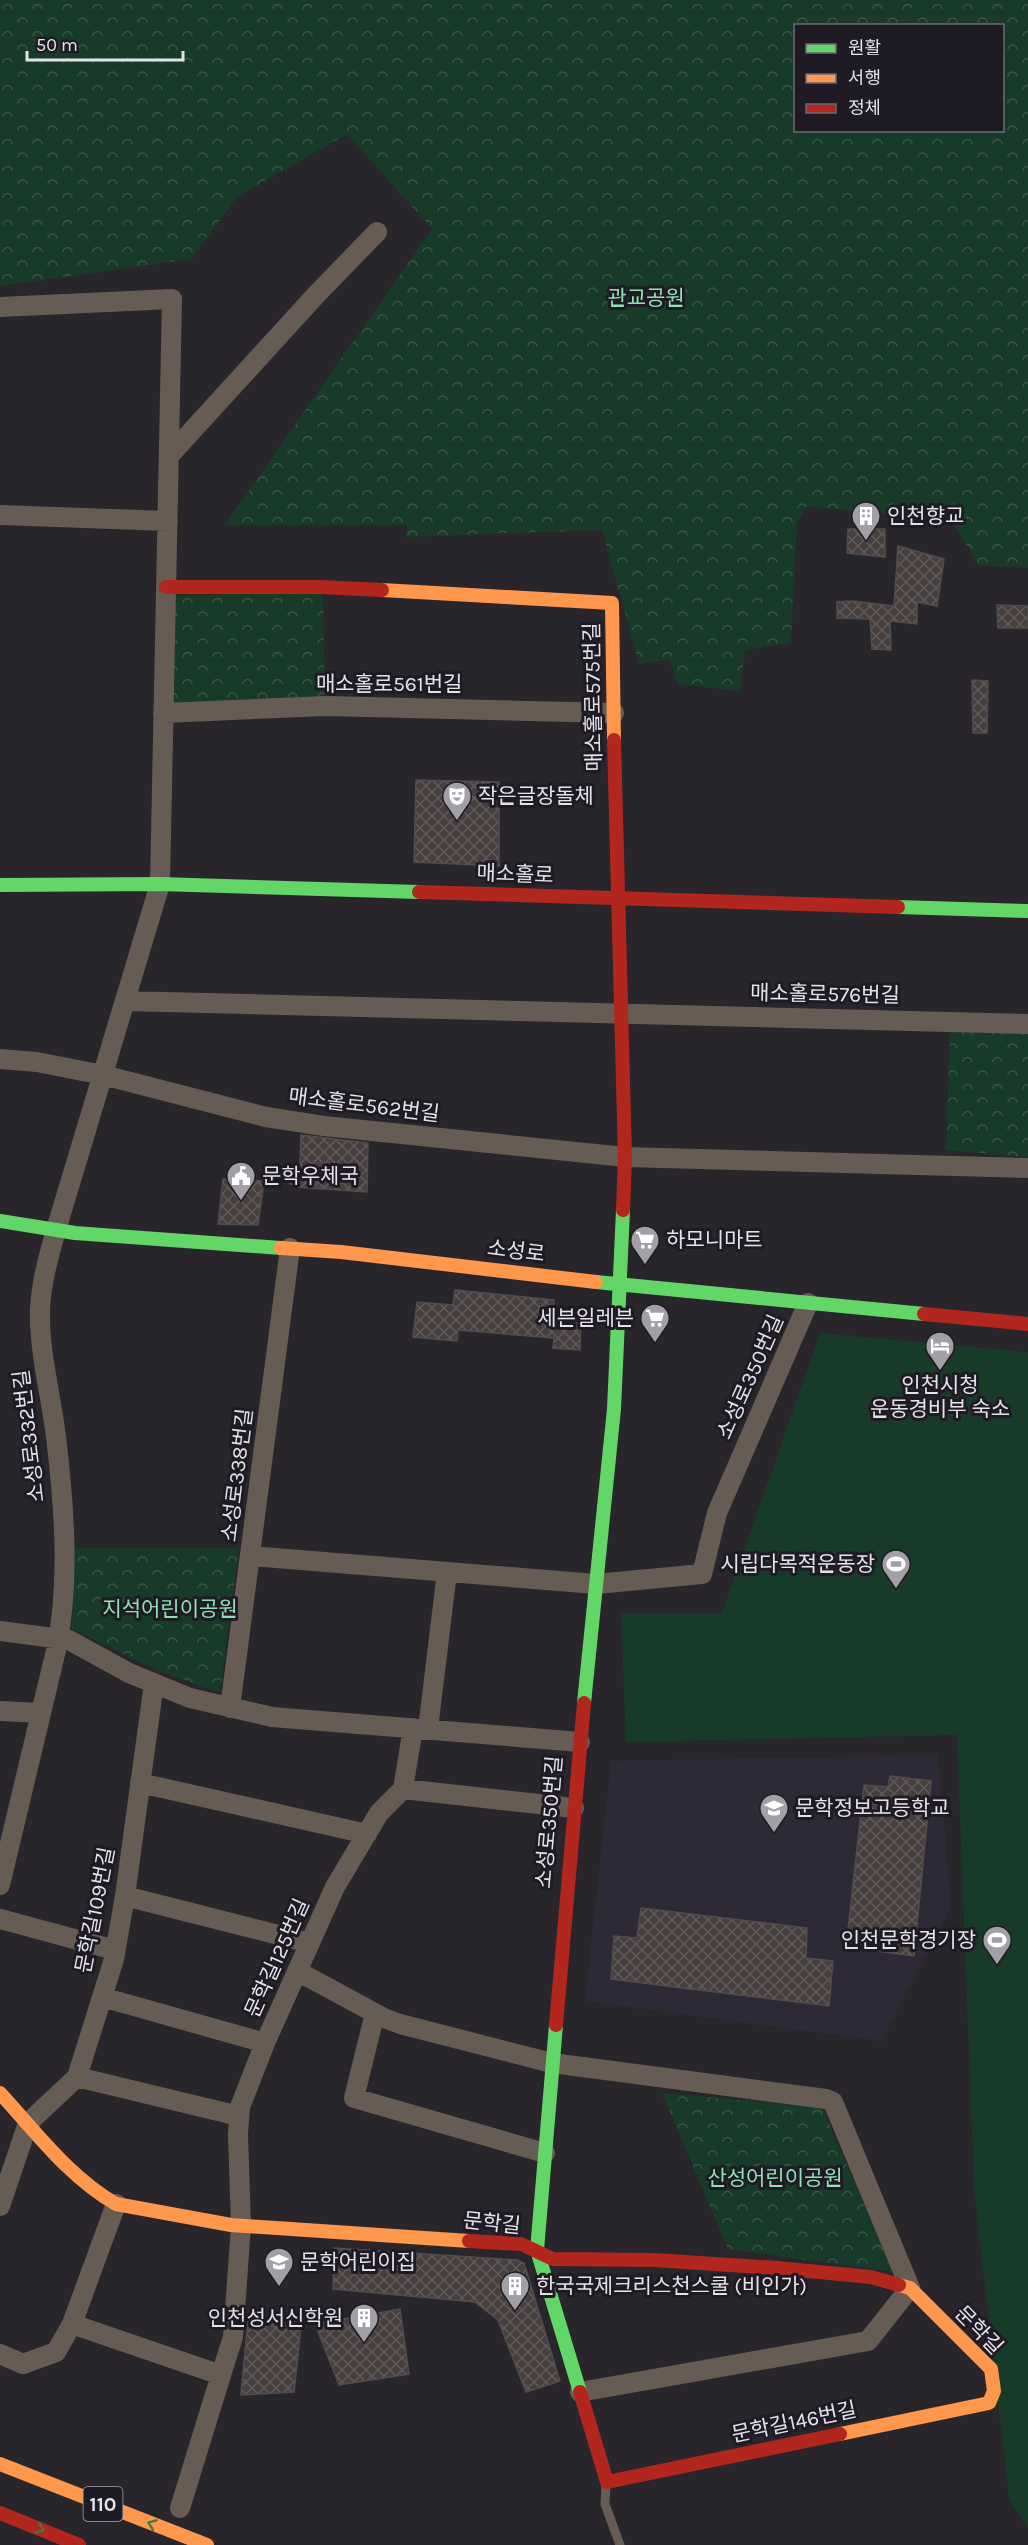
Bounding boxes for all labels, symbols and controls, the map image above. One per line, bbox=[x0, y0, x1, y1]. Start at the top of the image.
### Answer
scale bar bbox=[27, 24, 183, 62]
legend bbox=[794, 24, 1004, 132]
text: 50 m bbox=[36, 34, 78, 56]
text: 원활 bbox=[848, 37, 881, 59]
text: 서행 bbox=[848, 67, 881, 89]
text: 정체 bbox=[848, 97, 881, 119]
park label: 관교공원 bbox=[607, 286, 685, 310]
building icon: 인천향교 bbox=[850, 500, 882, 542]
place label: 인천향교 bbox=[887, 504, 964, 528]
street label: 매소홀로575번길 bbox=[580, 622, 606, 772]
street label: 매소홀로561번길 bbox=[316, 672, 462, 696]
theatre icon: 작은글장돌체 bbox=[441, 780, 473, 822]
place label: 작은글장돌체 bbox=[478, 784, 594, 808]
street label: 매소홀로 bbox=[476, 861, 554, 887]
street label: 매소홀로576번길 bbox=[750, 981, 900, 1007]
street label: 매소홀로562번길 bbox=[287, 1084, 441, 1126]
public building icon: 문학우체국 bbox=[225, 1160, 257, 1202]
place label: 문학우체국 bbox=[262, 1164, 359, 1188]
supermarket icon: 하모니마트 bbox=[629, 1224, 661, 1266]
place label: 하모니마트 bbox=[666, 1228, 763, 1252]
street label: 소성로 bbox=[486, 1236, 546, 1266]
supermarket icon: 세븐일레븐 bbox=[639, 1302, 671, 1344]
place label: 세븐일레븐 bbox=[537, 1306, 634, 1330]
street label: 소성로350번길 bbox=[712, 1311, 788, 1443]
hotel icon: 인천시청 운동경비부 숙소 bbox=[924, 1330, 956, 1372]
street label: 소성로332번길 bbox=[9, 1368, 49, 1504]
place label: 인천시청 운동경비부 숙소 bbox=[870, 1373, 1010, 1421]
street label: 소성로338번길 bbox=[217, 1407, 257, 1543]
sports icon: 시립다목적운동장 bbox=[880, 1548, 912, 1590]
place label: 시립다목적운동장 bbox=[720, 1552, 875, 1576]
park label: 지석어린이공원 bbox=[102, 1597, 238, 1621]
street label: 소성로350번길 bbox=[531, 1755, 567, 1889]
school or university icon: 문학정보고등학교 bbox=[758, 1792, 790, 1834]
place label: 문학정보고등학교 bbox=[795, 1796, 950, 1820]
street label: 문학길109번길 bbox=[71, 1845, 119, 1975]
street label: 문학길125번길 bbox=[240, 1895, 314, 2021]
sports icon: 인천문학경기장 bbox=[981, 1924, 1013, 1966]
place label: 인천문학경기장 bbox=[841, 1928, 976, 1952]
park label: 산성어린이공원 bbox=[707, 2166, 843, 2190]
street label: 문학길 bbox=[462, 2208, 522, 2238]
school or university icon: 문학어린이집 bbox=[263, 2246, 295, 2288]
place label: 문학어린이집 bbox=[300, 2250, 416, 2274]
building icon: 한국국제크리스천스쿨 (비인가) bbox=[499, 2270, 531, 2312]
place label: 한국국제크리스천스쿨 (비인가) bbox=[536, 2274, 807, 2298]
street label: 문학길 bbox=[950, 2301, 1008, 2359]
building icon: 인천성서신학원 bbox=[348, 2302, 380, 2344]
place label: 인천성서신학원 bbox=[208, 2306, 343, 2330]
street label: 문학길146번길 bbox=[729, 2397, 859, 2447]
road number: 110 bbox=[84, 2487, 122, 2521]
one-way arrow bbox=[148, 2518, 158, 2531]
one-way arrow bbox=[33, 2522, 44, 2534]

